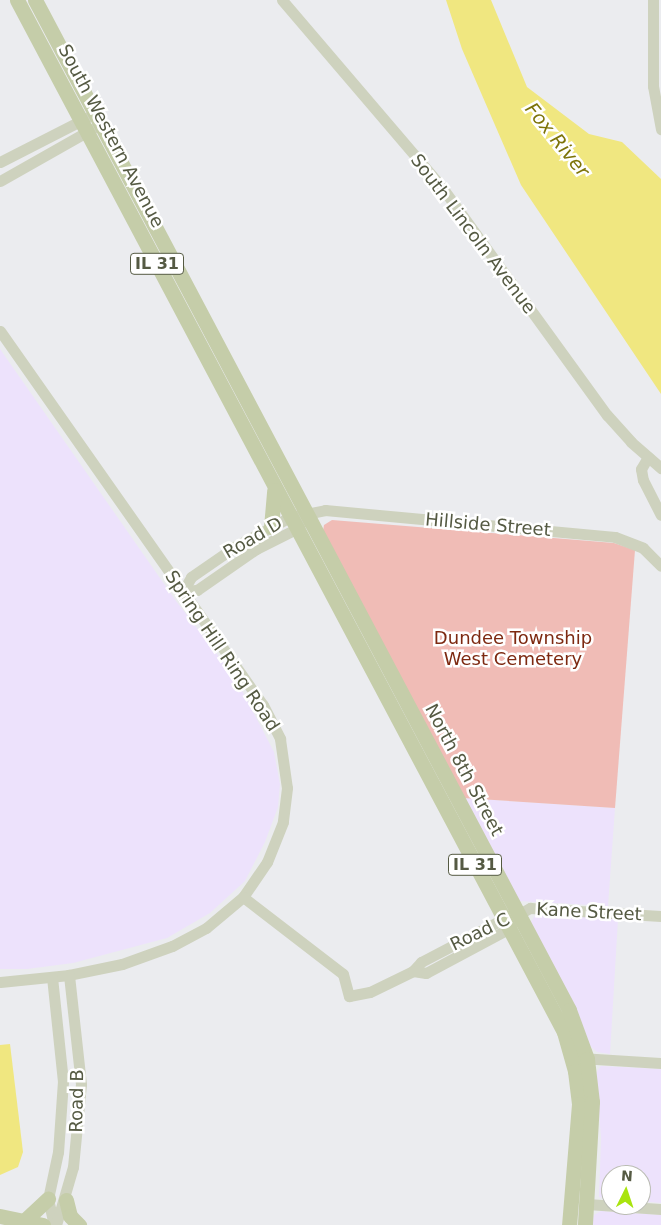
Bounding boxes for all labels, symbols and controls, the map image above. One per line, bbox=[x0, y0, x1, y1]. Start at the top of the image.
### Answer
street label: South Western Avenue bbox=[53, 41, 169, 231]
water label: Fox River bbox=[520, 98, 594, 182]
street label: South Lincoln Avenue bbox=[406, 150, 540, 318]
road number: IL 31 bbox=[130, 250, 184, 278]
street label: Hillside Street bbox=[424, 509, 552, 541]
street label: Road D bbox=[220, 512, 286, 564]
street label: Spring Hill Ring Road bbox=[160, 566, 284, 736]
park label: Dundee Township West Cemetery bbox=[434, 628, 592, 670]
street label: North 8th Street bbox=[420, 700, 508, 840]
road number: IL 31 bbox=[448, 852, 502, 878]
street label: Kane Street bbox=[536, 898, 642, 926]
street label: Road C bbox=[447, 908, 513, 956]
street label: Road B bbox=[66, 1069, 88, 1133]
north arrow bbox=[601, 1165, 651, 1215]
text: N bbox=[621, 1168, 633, 1184]

